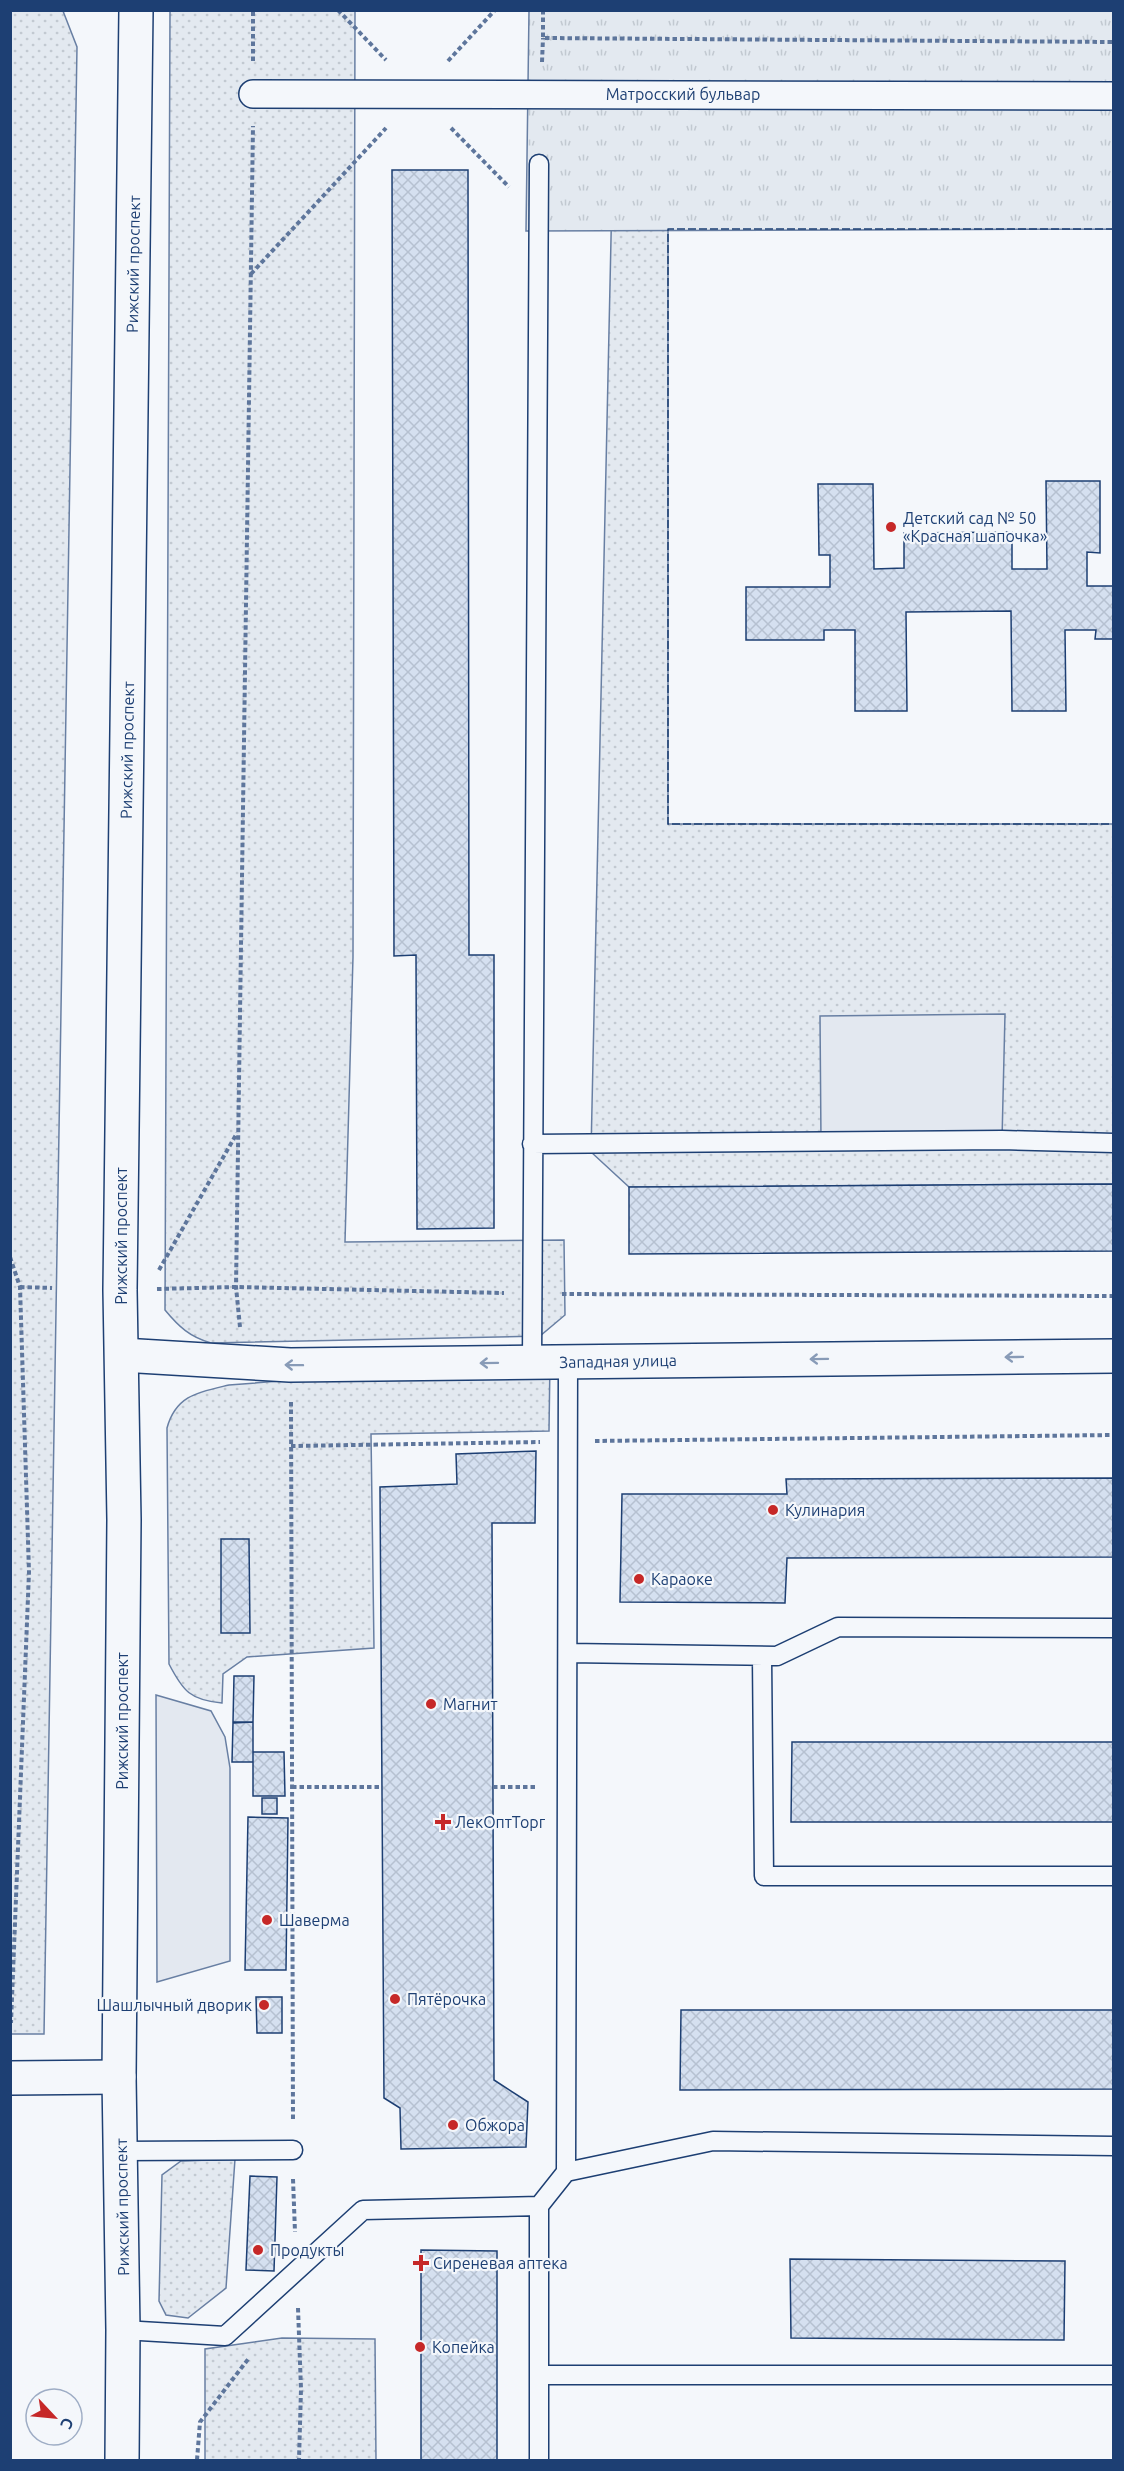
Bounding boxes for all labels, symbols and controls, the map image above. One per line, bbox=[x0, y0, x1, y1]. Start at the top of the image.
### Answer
street label: Матросский бульвар bbox=[606, 85, 760, 103]
street label: Рижский проспект bbox=[123, 195, 143, 333]
place label: Детский сад № 50 «Красная шапочка» bbox=[903, 509, 1047, 545]
marker: Детский сад № 50 «Красная шапочка» bbox=[884, 520, 898, 534]
street label: Рижский проспект bbox=[117, 681, 137, 819]
street label: Рижский проспект bbox=[112, 1167, 130, 1305]
street label: Западная улица bbox=[559, 1351, 677, 1371]
one-way arrow bbox=[1005, 1351, 1025, 1363]
one-way arrow bbox=[810, 1353, 830, 1365]
one-way arrow bbox=[479, 1357, 499, 1369]
one-way arrow bbox=[284, 1359, 304, 1370]
place label: Кулинария bbox=[785, 1501, 865, 1519]
marker: Кулинария bbox=[766, 1503, 780, 1517]
place label: Караоке bbox=[651, 1570, 713, 1588]
marker: Караоке bbox=[632, 1572, 646, 1586]
street label: Рижский проспект bbox=[113, 1652, 131, 1790]
place label: Магнит bbox=[443, 1695, 498, 1713]
marker: Магнит bbox=[424, 1697, 438, 1711]
place label: ЛекОптТорг bbox=[455, 1813, 546, 1831]
marker: ЛекОптТорг bbox=[436, 1815, 450, 1829]
place label: Шаверма bbox=[279, 1911, 350, 1929]
marker: Шаверма bbox=[260, 1913, 274, 1927]
place label: Пятёрочка bbox=[407, 1990, 486, 2008]
marker: Пятёрочка bbox=[388, 1992, 402, 2006]
place label: Шашлычный дворик bbox=[97, 1996, 252, 2014]
marker: Шашлычный дворик bbox=[257, 1998, 271, 2012]
place label: Обжора bbox=[465, 2116, 525, 2134]
marker: Обжора bbox=[446, 2118, 460, 2132]
street label: Рижский проспект bbox=[112, 2138, 132, 2276]
place label: Продукты bbox=[270, 2241, 345, 2259]
marker: Продукты bbox=[251, 2243, 265, 2257]
place label: Сиреневая аптека bbox=[433, 2254, 568, 2272]
marker: Сиреневая аптека bbox=[414, 2256, 428, 2270]
place label: Копейка bbox=[432, 2338, 495, 2356]
marker: Копейка bbox=[413, 2340, 427, 2354]
north arrow bbox=[24, 2387, 84, 2447]
text: С bbox=[57, 2415, 78, 2432]

